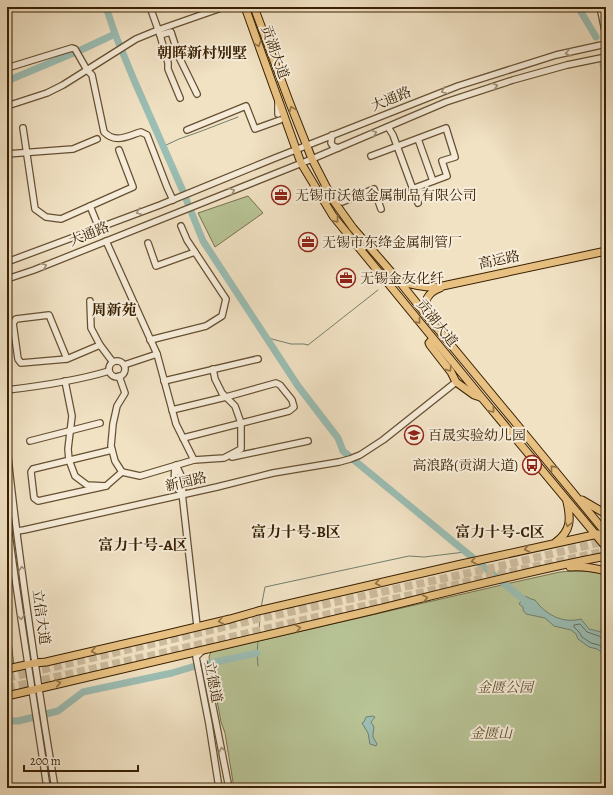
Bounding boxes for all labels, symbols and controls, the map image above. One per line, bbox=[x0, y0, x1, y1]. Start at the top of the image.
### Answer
street label: 贡湖大道 bbox=[256, 22, 294, 82]
one-way arrow bbox=[253, 40, 262, 47]
district label: 朝晖新村别墅 bbox=[157, 43, 247, 63]
one-way arrow bbox=[565, 48, 571, 56]
street label: 大通路 bbox=[368, 82, 414, 116]
one-way arrow bbox=[492, 82, 499, 91]
one-way arrow bbox=[440, 86, 448, 94]
one-way arrow bbox=[288, 106, 296, 113]
one-way arrow bbox=[370, 130, 378, 138]
office icon: 无锡市沃德金属制品有限公司 bbox=[270, 184, 292, 206]
place label: 无锡市沃德金属制品有限公司 bbox=[295, 186, 477, 205]
one-way arrow bbox=[228, 187, 235, 195]
one-way arrow bbox=[136, 208, 143, 216]
one-way arrow bbox=[331, 215, 338, 222]
street label: 大通路 bbox=[66, 217, 112, 251]
office icon: 无锡市东绛金属制管厂 bbox=[297, 231, 319, 253]
place label: 无锡市东绛金属制管厂 bbox=[322, 233, 462, 252]
street label: 高运路 bbox=[476, 246, 522, 274]
one-way arrow bbox=[40, 262, 47, 270]
office icon: 无锡金友化纤 bbox=[335, 267, 357, 289]
place label: 无锡金友化纤 bbox=[360, 269, 444, 288]
street label: 贡湖大道 bbox=[412, 295, 462, 351]
district label: 周新苑 bbox=[91, 300, 137, 320]
one-way arrow bbox=[414, 316, 421, 323]
one-way arrow bbox=[444, 365, 451, 372]
one-way arrow bbox=[487, 405, 494, 413]
school or university icon: 百晟实验幼儿园 bbox=[403, 424, 425, 446]
place label: 百晟实验幼儿园 bbox=[428, 426, 526, 445]
bus stop icon: 高浪路(贡湖大道) bbox=[521, 454, 543, 476]
place label: 高浪路(贡湖大道) bbox=[412, 456, 518, 475]
one-way arrow bbox=[550, 465, 557, 472]
street label: 新园路 bbox=[163, 468, 209, 496]
one-way arrow bbox=[565, 521, 573, 527]
district label: 富力十号-B区 bbox=[251, 522, 341, 542]
district label: 富力十号-C区 bbox=[455, 522, 545, 542]
district label: 富力十号-A区 bbox=[98, 535, 188, 555]
one-way arrow bbox=[524, 545, 530, 553]
one-way arrow bbox=[471, 557, 477, 565]
one-way arrow bbox=[18, 566, 27, 573]
one-way arrow bbox=[375, 579, 381, 587]
street label: 立信大道 bbox=[28, 588, 54, 646]
one-way arrow bbox=[422, 594, 428, 602]
one-way arrow bbox=[16, 614, 25, 621]
one-way arrow bbox=[218, 617, 224, 625]
one-way arrow bbox=[295, 624, 302, 632]
one-way arrow bbox=[91, 646, 97, 654]
street label: 立德道 bbox=[200, 660, 226, 704]
park label: 金匮公园 bbox=[477, 678, 535, 697]
one-way arrow bbox=[55, 679, 62, 688]
park label: 金匮山 bbox=[470, 724, 513, 743]
scale bar bbox=[24, 747, 138, 773]
one-way arrow bbox=[218, 747, 226, 753]
text: 200 m bbox=[30, 753, 61, 769]

